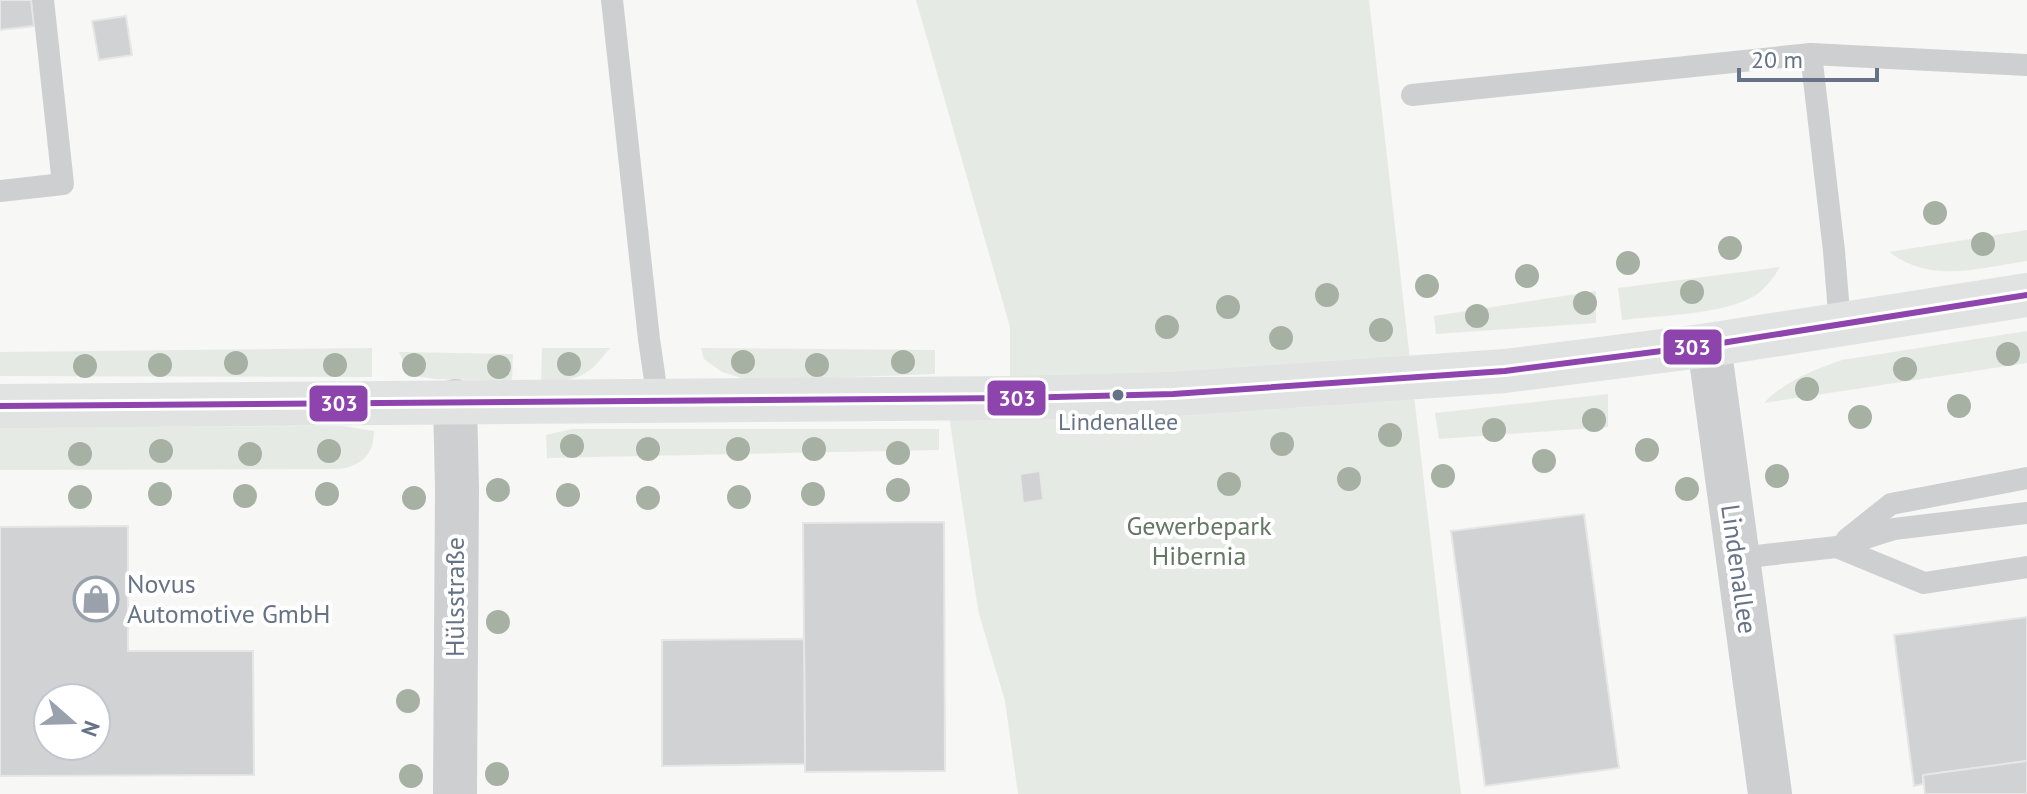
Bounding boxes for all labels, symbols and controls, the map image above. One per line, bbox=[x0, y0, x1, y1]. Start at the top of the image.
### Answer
scale bar bbox=[1739, 32, 1877, 82]
text: 20 m bbox=[1751, 44, 1803, 75]
line badge: 303 bbox=[1662, 328, 1723, 366]
text: 303 bbox=[1673, 333, 1711, 361]
line badge: 303 bbox=[986, 379, 1047, 417]
line badge: 303 bbox=[308, 384, 369, 423]
text: 303 bbox=[998, 384, 1036, 412]
marker: Lindenallee bbox=[1110, 387, 1126, 403]
text: 303 bbox=[320, 389, 358, 417]
place label: Lindenallee bbox=[1058, 406, 1178, 437]
street label: Lindenallee bbox=[1714, 502, 1765, 636]
park label: Gewerbepark Hibernia bbox=[1126, 509, 1272, 572]
street label: Hülsstraße bbox=[438, 537, 471, 657]
place label: Novus Automotive GmbH bbox=[127, 567, 330, 630]
shop icon: Novus Automotive GmbH bbox=[72, 575, 120, 623]
north arrow bbox=[32, 682, 112, 762]
text: N bbox=[75, 717, 106, 740]

